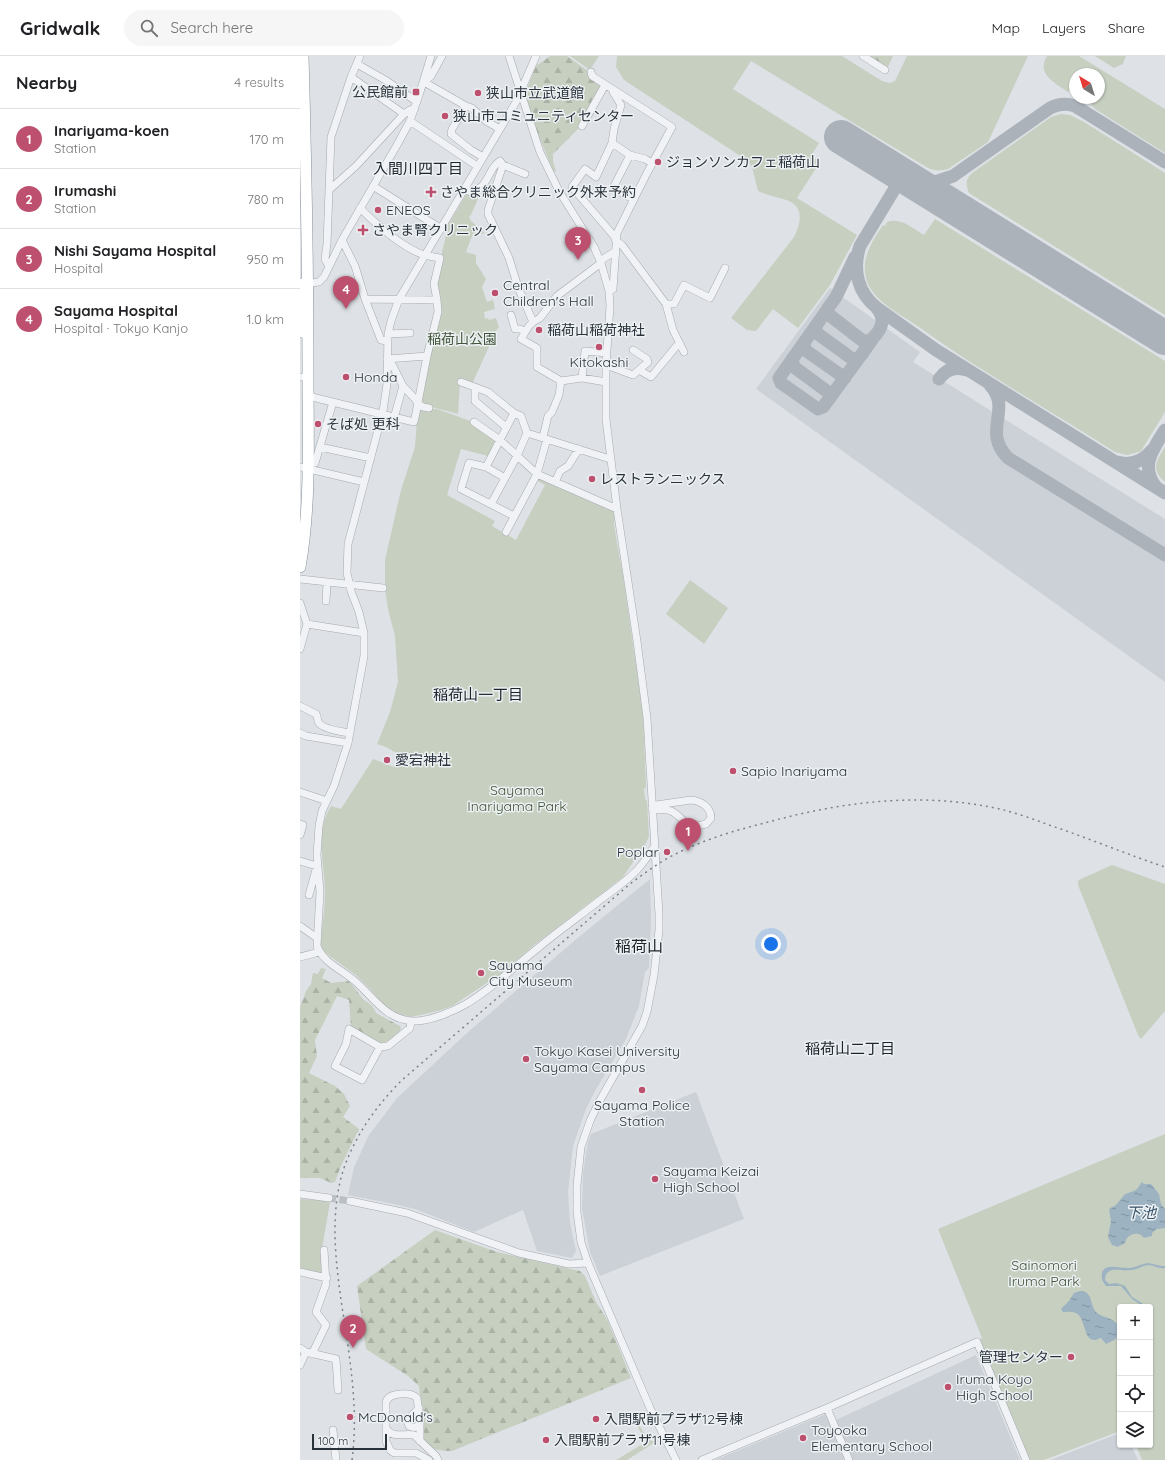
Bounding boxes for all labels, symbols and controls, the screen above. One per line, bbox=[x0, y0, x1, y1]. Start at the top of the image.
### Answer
search box bbox=[124, 10, 404, 46]
text: Gridwalk bbox=[20, 16, 100, 40]
icon: search bbox=[138, 17, 160, 39]
text: Search here bbox=[170, 18, 253, 37]
text: Map bbox=[991, 19, 1020, 37]
text: Layers bbox=[1042, 19, 1086, 37]
text: Share bbox=[1108, 19, 1145, 37]
north arrow bbox=[1069, 68, 1105, 104]
text: Nearby bbox=[16, 72, 77, 93]
text: 4 results bbox=[234, 74, 284, 90]
place label: 公民館前 bbox=[352, 83, 408, 101]
place label: 狭山市立武道館 bbox=[486, 84, 584, 102]
marker: 公民館前 bbox=[411, 87, 421, 97]
marker: 狭山市立武道館 bbox=[473, 88, 483, 98]
place label: 狭山市コミュニティセンター bbox=[453, 107, 634, 125]
marker: 狭山市コミュニティセンター bbox=[440, 111, 450, 121]
text: Inariyama-koen bbox=[54, 121, 169, 140]
text: 1 bbox=[26, 131, 32, 147]
text: 170 m bbox=[249, 131, 284, 147]
text: Station bbox=[54, 140, 96, 156]
place label: ジョンソンカフェ稲荷山 bbox=[666, 153, 820, 171]
marker: ジョンソンカフェ稲荷山 bbox=[653, 157, 663, 167]
district label: 入間川四丁目 bbox=[373, 159, 463, 178]
text: Irumashi bbox=[54, 181, 116, 200]
place label: さやま総合クリニック外来予約 bbox=[440, 183, 636, 201]
marker: さやま総合クリニック外来予約 bbox=[425, 186, 437, 198]
text: 2 bbox=[25, 191, 33, 207]
text: 780 m bbox=[247, 191, 284, 207]
text: Station bbox=[54, 200, 96, 216]
place label: ENEOS bbox=[386, 201, 431, 219]
marker: ENEOS bbox=[373, 205, 383, 215]
place label: さやま腎クリニック bbox=[372, 221, 498, 239]
marker: さやま腎クリニック bbox=[357, 224, 369, 236]
pin: 3 bbox=[565, 227, 591, 260]
text: Nishi Sayama Hospital bbox=[54, 241, 216, 260]
text: 3 bbox=[26, 251, 32, 267]
text: 950 m bbox=[247, 251, 284, 267]
text: Hospital bbox=[54, 260, 103, 276]
pin: 4 bbox=[333, 276, 359, 309]
place label: Central Children's Hall bbox=[503, 276, 594, 310]
marker: Central Children's Hall bbox=[490, 288, 500, 298]
text: Sayama Hospital bbox=[54, 301, 178, 320]
text: 4 bbox=[25, 311, 33, 327]
text: 1.0 km bbox=[247, 311, 284, 327]
text: Hospital · Tokyo Kanjo bbox=[54, 320, 188, 336]
place label: 稲荷山稲荷神社 bbox=[547, 321, 645, 339]
marker: 稲荷山稲荷神社 bbox=[534, 325, 544, 335]
park label: 稲荷山公園 bbox=[427, 330, 497, 348]
marker: Kitokashi bbox=[594, 342, 604, 352]
place label: Kitokashi bbox=[569, 353, 629, 371]
place label: Honda bbox=[354, 368, 398, 386]
marker: Honda bbox=[341, 372, 351, 382]
place label: そば処 更科 bbox=[326, 415, 400, 433]
marker: そば処 更科 bbox=[313, 419, 323, 429]
place label: レストランニックス bbox=[600, 470, 726, 488]
marker: レストランニックス bbox=[587, 474, 597, 484]
district label: 稲荷山一丁目 bbox=[433, 685, 523, 704]
place label: 愛宕神社 bbox=[395, 751, 451, 769]
marker: 愛宕神社 bbox=[382, 755, 392, 765]
place label: Sapio Inariyama bbox=[741, 762, 847, 780]
marker: Sapio Inariyama bbox=[728, 766, 738, 776]
park label: Sayama Inariyama Park bbox=[467, 781, 567, 815]
pin: 1 bbox=[675, 818, 701, 851]
place label: Poplar bbox=[617, 843, 660, 861]
marker: Poplar bbox=[662, 847, 672, 857]
your location bbox=[761, 934, 781, 954]
district label: 稲荷山 bbox=[615, 936, 663, 956]
place label: Sayama City Museum bbox=[489, 956, 572, 990]
marker: Sayama City Museum bbox=[476, 968, 486, 978]
district label: 稲荷山二丁目 bbox=[805, 1039, 895, 1058]
place label: Tokyo Kasei University Sayama Campus bbox=[534, 1042, 680, 1076]
marker: Tokyo Kasei University Sayama Campus bbox=[521, 1054, 531, 1064]
marker: Sayama Police Station bbox=[637, 1085, 647, 1095]
place label: Sayama Police Station bbox=[594, 1096, 690, 1130]
place label: Sayama Keizai High School bbox=[663, 1162, 759, 1196]
marker: Sayama Keizai High School bbox=[650, 1174, 660, 1184]
water label: 下池 bbox=[1126, 1203, 1158, 1222]
park label: Sainomori Iruma Park bbox=[1008, 1256, 1080, 1290]
map controls bbox=[1117, 1304, 1153, 1448]
button: + bbox=[1117, 1304, 1153, 1340]
pin: 2 bbox=[340, 1315, 366, 1348]
button: − bbox=[1117, 1340, 1153, 1376]
place label: 管理センター bbox=[979, 1348, 1063, 1366]
marker: 管理センター bbox=[1066, 1352, 1076, 1362]
place label: Iruma Koyo High School bbox=[956, 1370, 1033, 1404]
button: locate bbox=[1117, 1376, 1153, 1412]
marker: Iruma Koyo High School bbox=[943, 1382, 953, 1392]
place label: McDonald's bbox=[358, 1408, 433, 1426]
place label: 入間駅前プラザ12号棟 bbox=[604, 1410, 743, 1428]
marker: McDonald's bbox=[345, 1412, 355, 1422]
button: layers bbox=[1117, 1412, 1153, 1448]
marker: 入間駅前プラザ12号棟 bbox=[591, 1414, 601, 1424]
place label: Toyooka Elementary School bbox=[811, 1421, 932, 1455]
place label: 入間駅前プラザ11号棟 bbox=[554, 1431, 690, 1449]
scale bar bbox=[312, 1432, 387, 1451]
marker: Toyooka Elementary School bbox=[798, 1433, 808, 1443]
text: 100 m bbox=[318, 1434, 348, 1448]
marker: 入間駅前プラザ11号棟 bbox=[541, 1435, 551, 1445]

